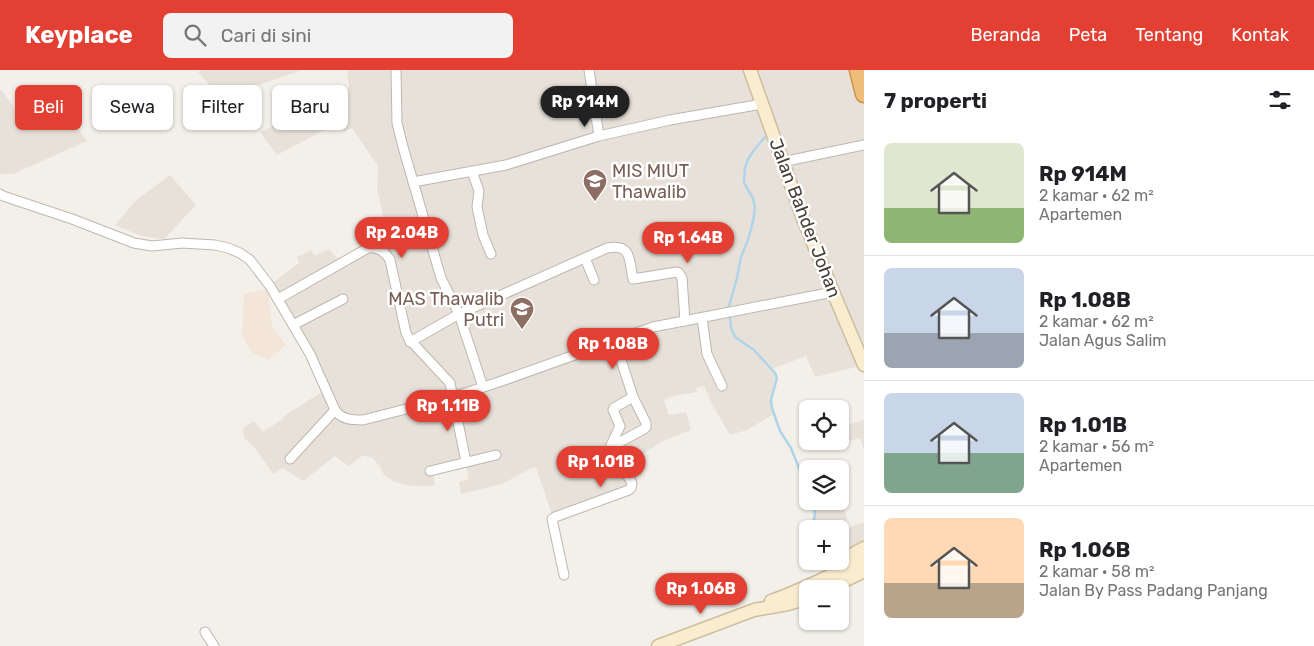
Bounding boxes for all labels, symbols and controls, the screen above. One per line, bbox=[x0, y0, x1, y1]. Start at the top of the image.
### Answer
search box bbox=[163, 13, 513, 58]
text: Keyplace bbox=[25, 21, 133, 49]
icon: search bbox=[181, 21, 209, 49]
text: Cari di sini bbox=[221, 24, 311, 47]
text: Beranda bbox=[970, 24, 1041, 46]
text: Peta bbox=[1069, 24, 1107, 46]
text: Tentang bbox=[1135, 24, 1203, 46]
text: Kontak bbox=[1231, 24, 1289, 46]
chip: Beli bbox=[15, 85, 82, 130]
chip: Sewa bbox=[92, 85, 173, 130]
chip: Filter bbox=[183, 85, 262, 130]
chip: Baru bbox=[272, 85, 348, 130]
pin: Rp 914M bbox=[539, 85, 631, 128]
icon: filters bbox=[1266, 86, 1294, 114]
text: 7 properti bbox=[884, 88, 987, 113]
text: Rp 914M bbox=[552, 92, 618, 111]
street label: Jalan Bahder Johan bbox=[764, 135, 846, 301]
place label: MIS MIUT Thawalib bbox=[612, 160, 689, 203]
text: Rp 914M bbox=[1039, 161, 1127, 186]
icon: home bbox=[924, 163, 984, 223]
school or university icon: MIS MIUT Thawalib bbox=[582, 168, 608, 202]
text: 2 kamar · 62 m² bbox=[1039, 186, 1154, 205]
text: Apartemen bbox=[1039, 205, 1122, 224]
pin: Rp 2.04B bbox=[350, 216, 454, 259]
pin: Rp 1.64B bbox=[636, 222, 740, 264]
text: Rp 2.04B bbox=[366, 223, 438, 242]
text: Rp 1.64B bbox=[653, 228, 723, 247]
text: Rp 1.08B bbox=[1039, 287, 1131, 312]
place label: MAS Thawalib Putri bbox=[388, 288, 504, 331]
icon: home bbox=[924, 288, 984, 348]
school or university icon: MAS Thawalib Putri bbox=[509, 296, 535, 330]
text: 2 kamar · 62 m² bbox=[1039, 312, 1154, 331]
pin: Rp 1.08B bbox=[561, 328, 665, 370]
text: Jalan Agus Salim bbox=[1039, 331, 1166, 350]
text: Rp 1.08B bbox=[578, 334, 648, 353]
pin: Rp 1.11B bbox=[396, 390, 500, 432]
text: Rp 1.11B bbox=[416, 396, 480, 415]
map controls bbox=[799, 400, 849, 630]
button: locate bbox=[799, 400, 849, 450]
text: Rp 1.01B bbox=[1039, 412, 1127, 437]
icon: home bbox=[924, 413, 984, 473]
text: 2 kamar · 56 m² bbox=[1039, 437, 1154, 456]
pin: Rp 1.01B bbox=[549, 446, 653, 488]
text: Rp 1.01B bbox=[567, 452, 635, 471]
text: Apartemen bbox=[1039, 456, 1122, 475]
button: layers bbox=[799, 460, 849, 510]
button: + bbox=[799, 520, 849, 570]
text: Rp 1.06B bbox=[1039, 537, 1130, 562]
icon: home bbox=[924, 538, 984, 598]
text: 2 kamar · 58 m² bbox=[1039, 562, 1154, 581]
pin: Rp 1.06B bbox=[649, 572, 753, 615]
text: Rp 1.06B bbox=[666, 579, 736, 598]
button: − bbox=[799, 580, 849, 630]
text: Jalan By Pass Padang Panjang bbox=[1039, 581, 1268, 600]

